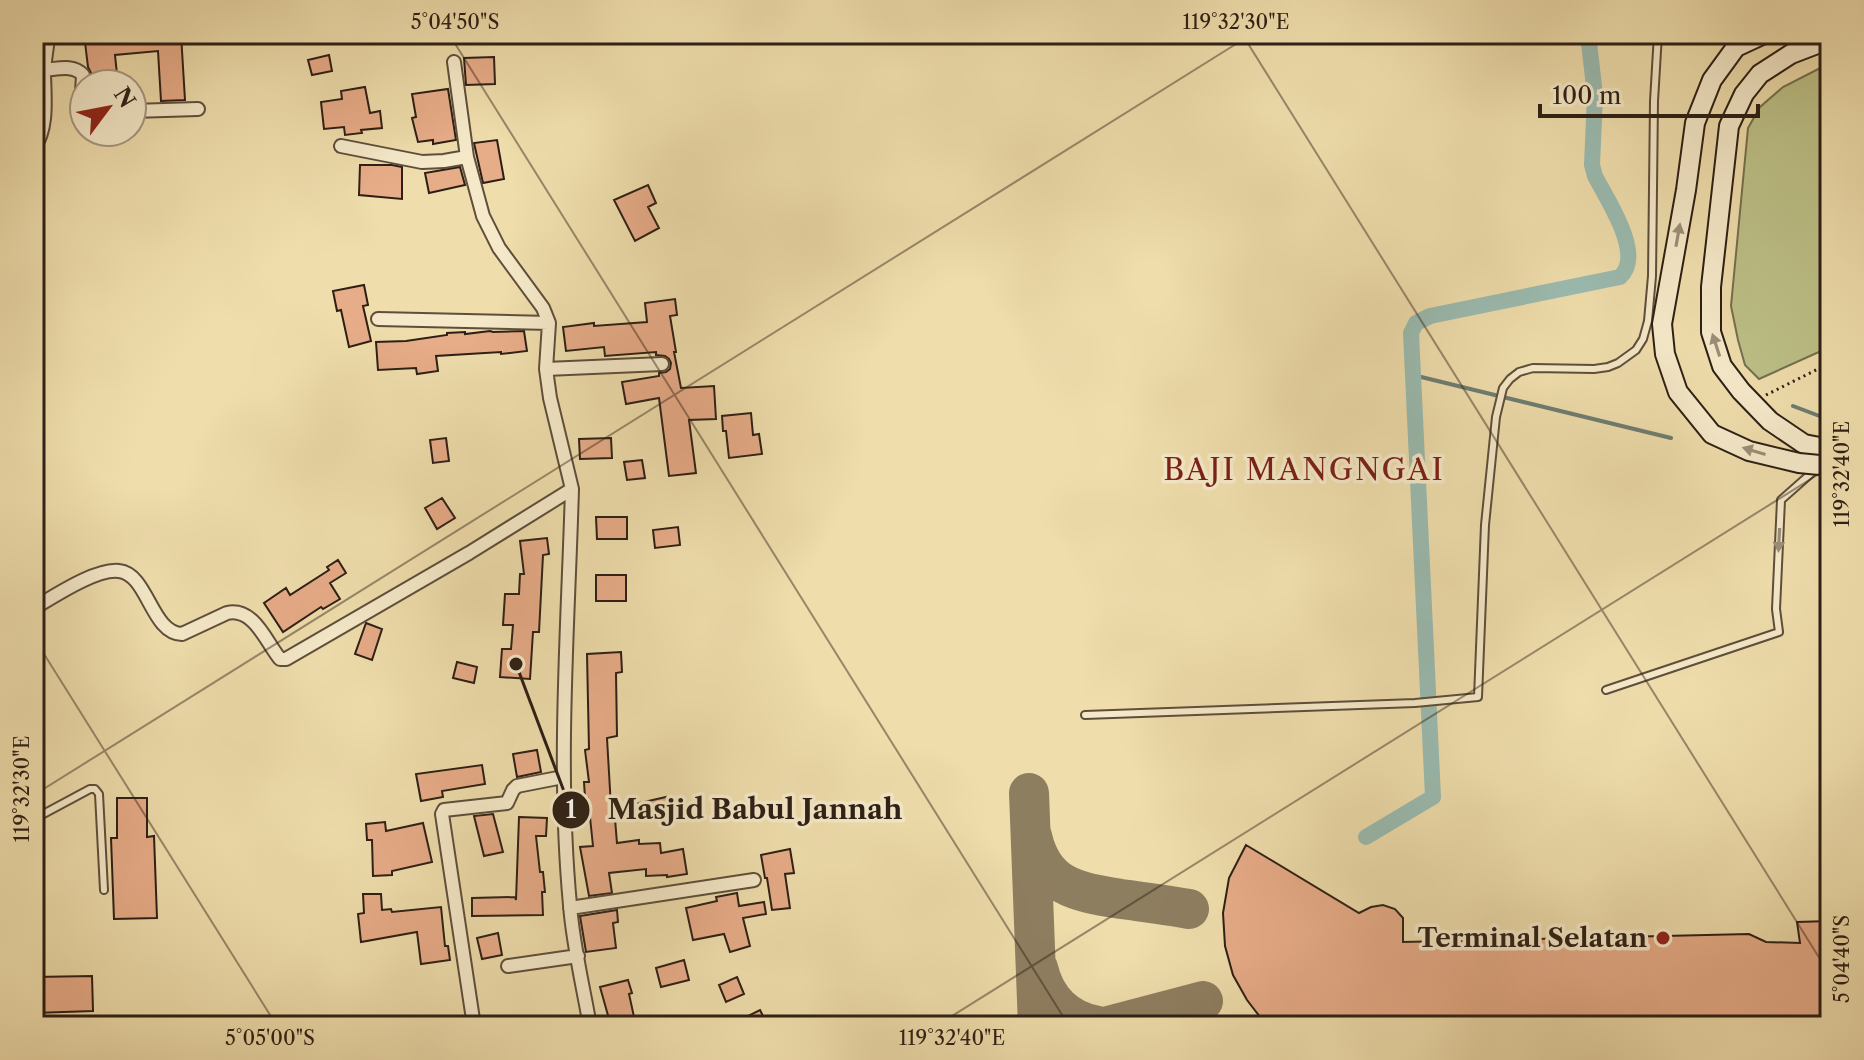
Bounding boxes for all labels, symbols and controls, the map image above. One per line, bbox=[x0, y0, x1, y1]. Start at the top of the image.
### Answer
text: 5°04'50"S bbox=[411, 10, 499, 34]
text: 119°32'30"E bbox=[1183, 10, 1289, 34]
north arrow bbox=[68, 68, 148, 148]
scale bar bbox=[1540, 68, 1758, 118]
text: 100 m bbox=[1552, 81, 1621, 110]
text: N bbox=[108, 82, 141, 113]
one-way arrow bbox=[1673, 222, 1685, 247]
one-way arrow bbox=[1709, 333, 1721, 357]
text: 119°32'40"E bbox=[1830, 421, 1854, 527]
one-way arrow bbox=[1741, 444, 1765, 457]
district label: BAJI MANGNGAI bbox=[1163, 451, 1445, 488]
one-way arrow bbox=[1772, 528, 1785, 553]
text: 119°32'30"E bbox=[10, 736, 34, 842]
callout: Masjid Babul Jannah bbox=[551, 784, 918, 836]
text: Masjid Babul Jannah bbox=[608, 792, 902, 826]
text: 1 bbox=[566, 795, 577, 824]
text: 5°04'40"S bbox=[1830, 915, 1854, 1003]
place label: Terminal Selatan bbox=[1418, 922, 1647, 954]
marker: Terminal Selatan bbox=[1654, 929, 1672, 947]
text: 5°05'00"S bbox=[225, 1026, 315, 1050]
text: 119°32'40"E bbox=[899, 1026, 1005, 1050]

